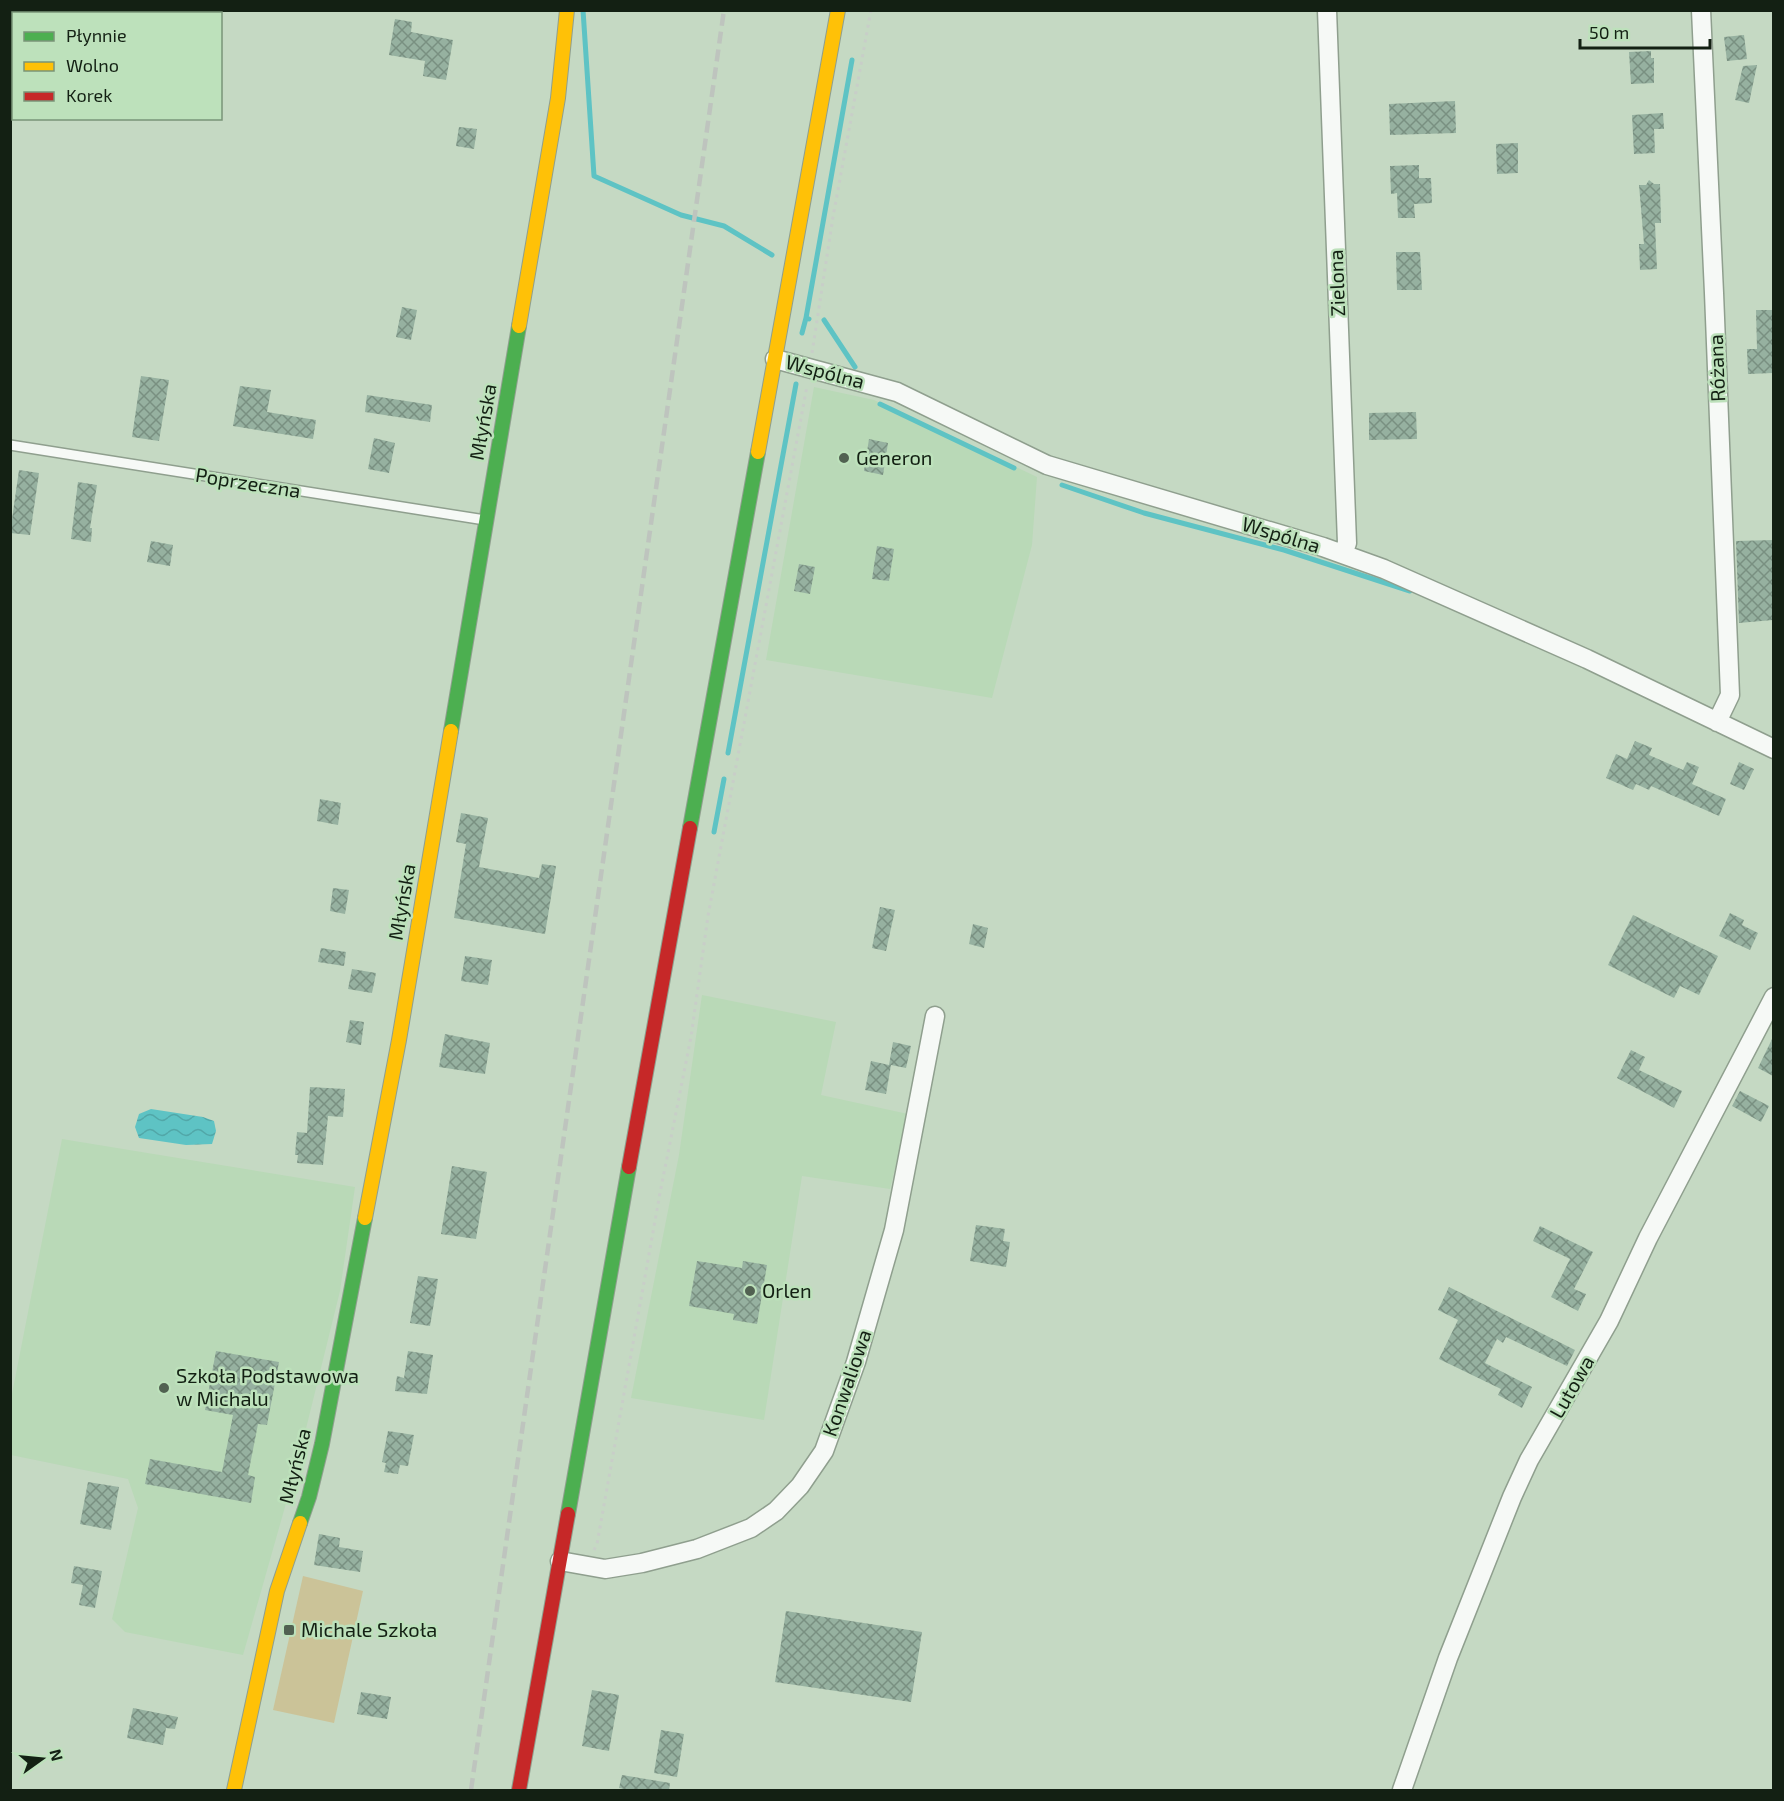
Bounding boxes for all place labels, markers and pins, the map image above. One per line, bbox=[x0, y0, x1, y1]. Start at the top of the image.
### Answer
place label: Generon bbox=[856, 445, 932, 469]
marker: Generon bbox=[837, 451, 851, 465]
place label: Orlen bbox=[762, 1278, 812, 1302]
marker: Orlen bbox=[743, 1284, 757, 1298]
place label: Szkoła Podstawowa w Michalu bbox=[176, 1363, 359, 1410]
marker: Szkoła Podstawowa w Michalu bbox=[157, 1381, 171, 1395]
place label: Michale Szkoła bbox=[301, 1617, 437, 1641]
marker: Michale Szkoła bbox=[282, 1623, 296, 1637]

